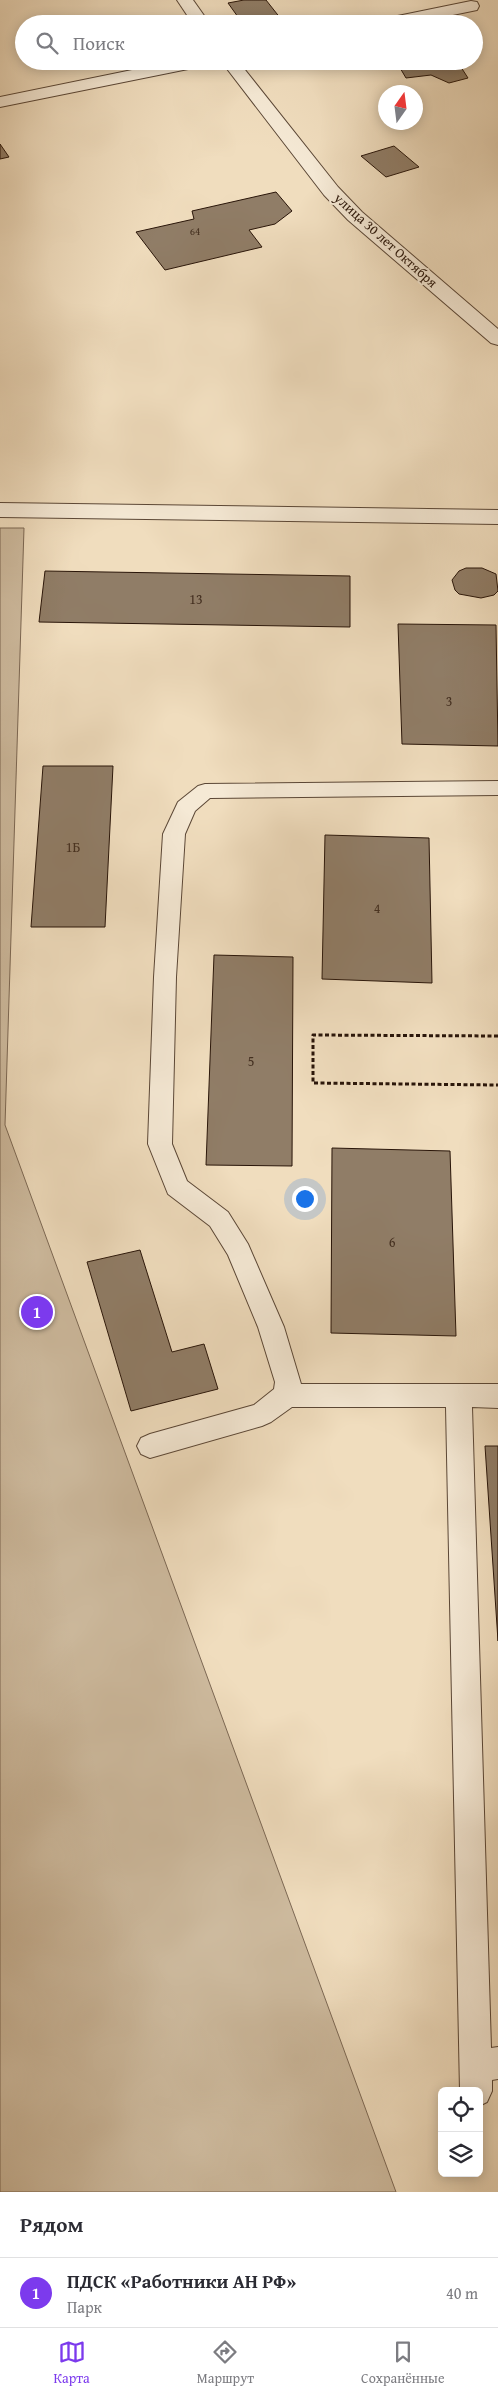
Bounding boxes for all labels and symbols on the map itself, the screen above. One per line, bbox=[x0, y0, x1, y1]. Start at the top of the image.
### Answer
north arrow bbox=[378, 85, 423, 130]
street label: улица 30 лет Октября bbox=[329, 187, 442, 292]
house number: 64 bbox=[190, 223, 200, 239]
house number: 13 bbox=[189, 589, 203, 609]
house number: 3 bbox=[446, 691, 452, 711]
house number: 1Б bbox=[66, 837, 80, 857]
house number: 4 bbox=[374, 898, 381, 918]
house number: 5 bbox=[248, 1051, 254, 1071]
your location bbox=[292, 1186, 318, 1212]
house number: 6 bbox=[389, 1232, 396, 1252]
pin: 1 bbox=[21, 1293, 53, 1331]

